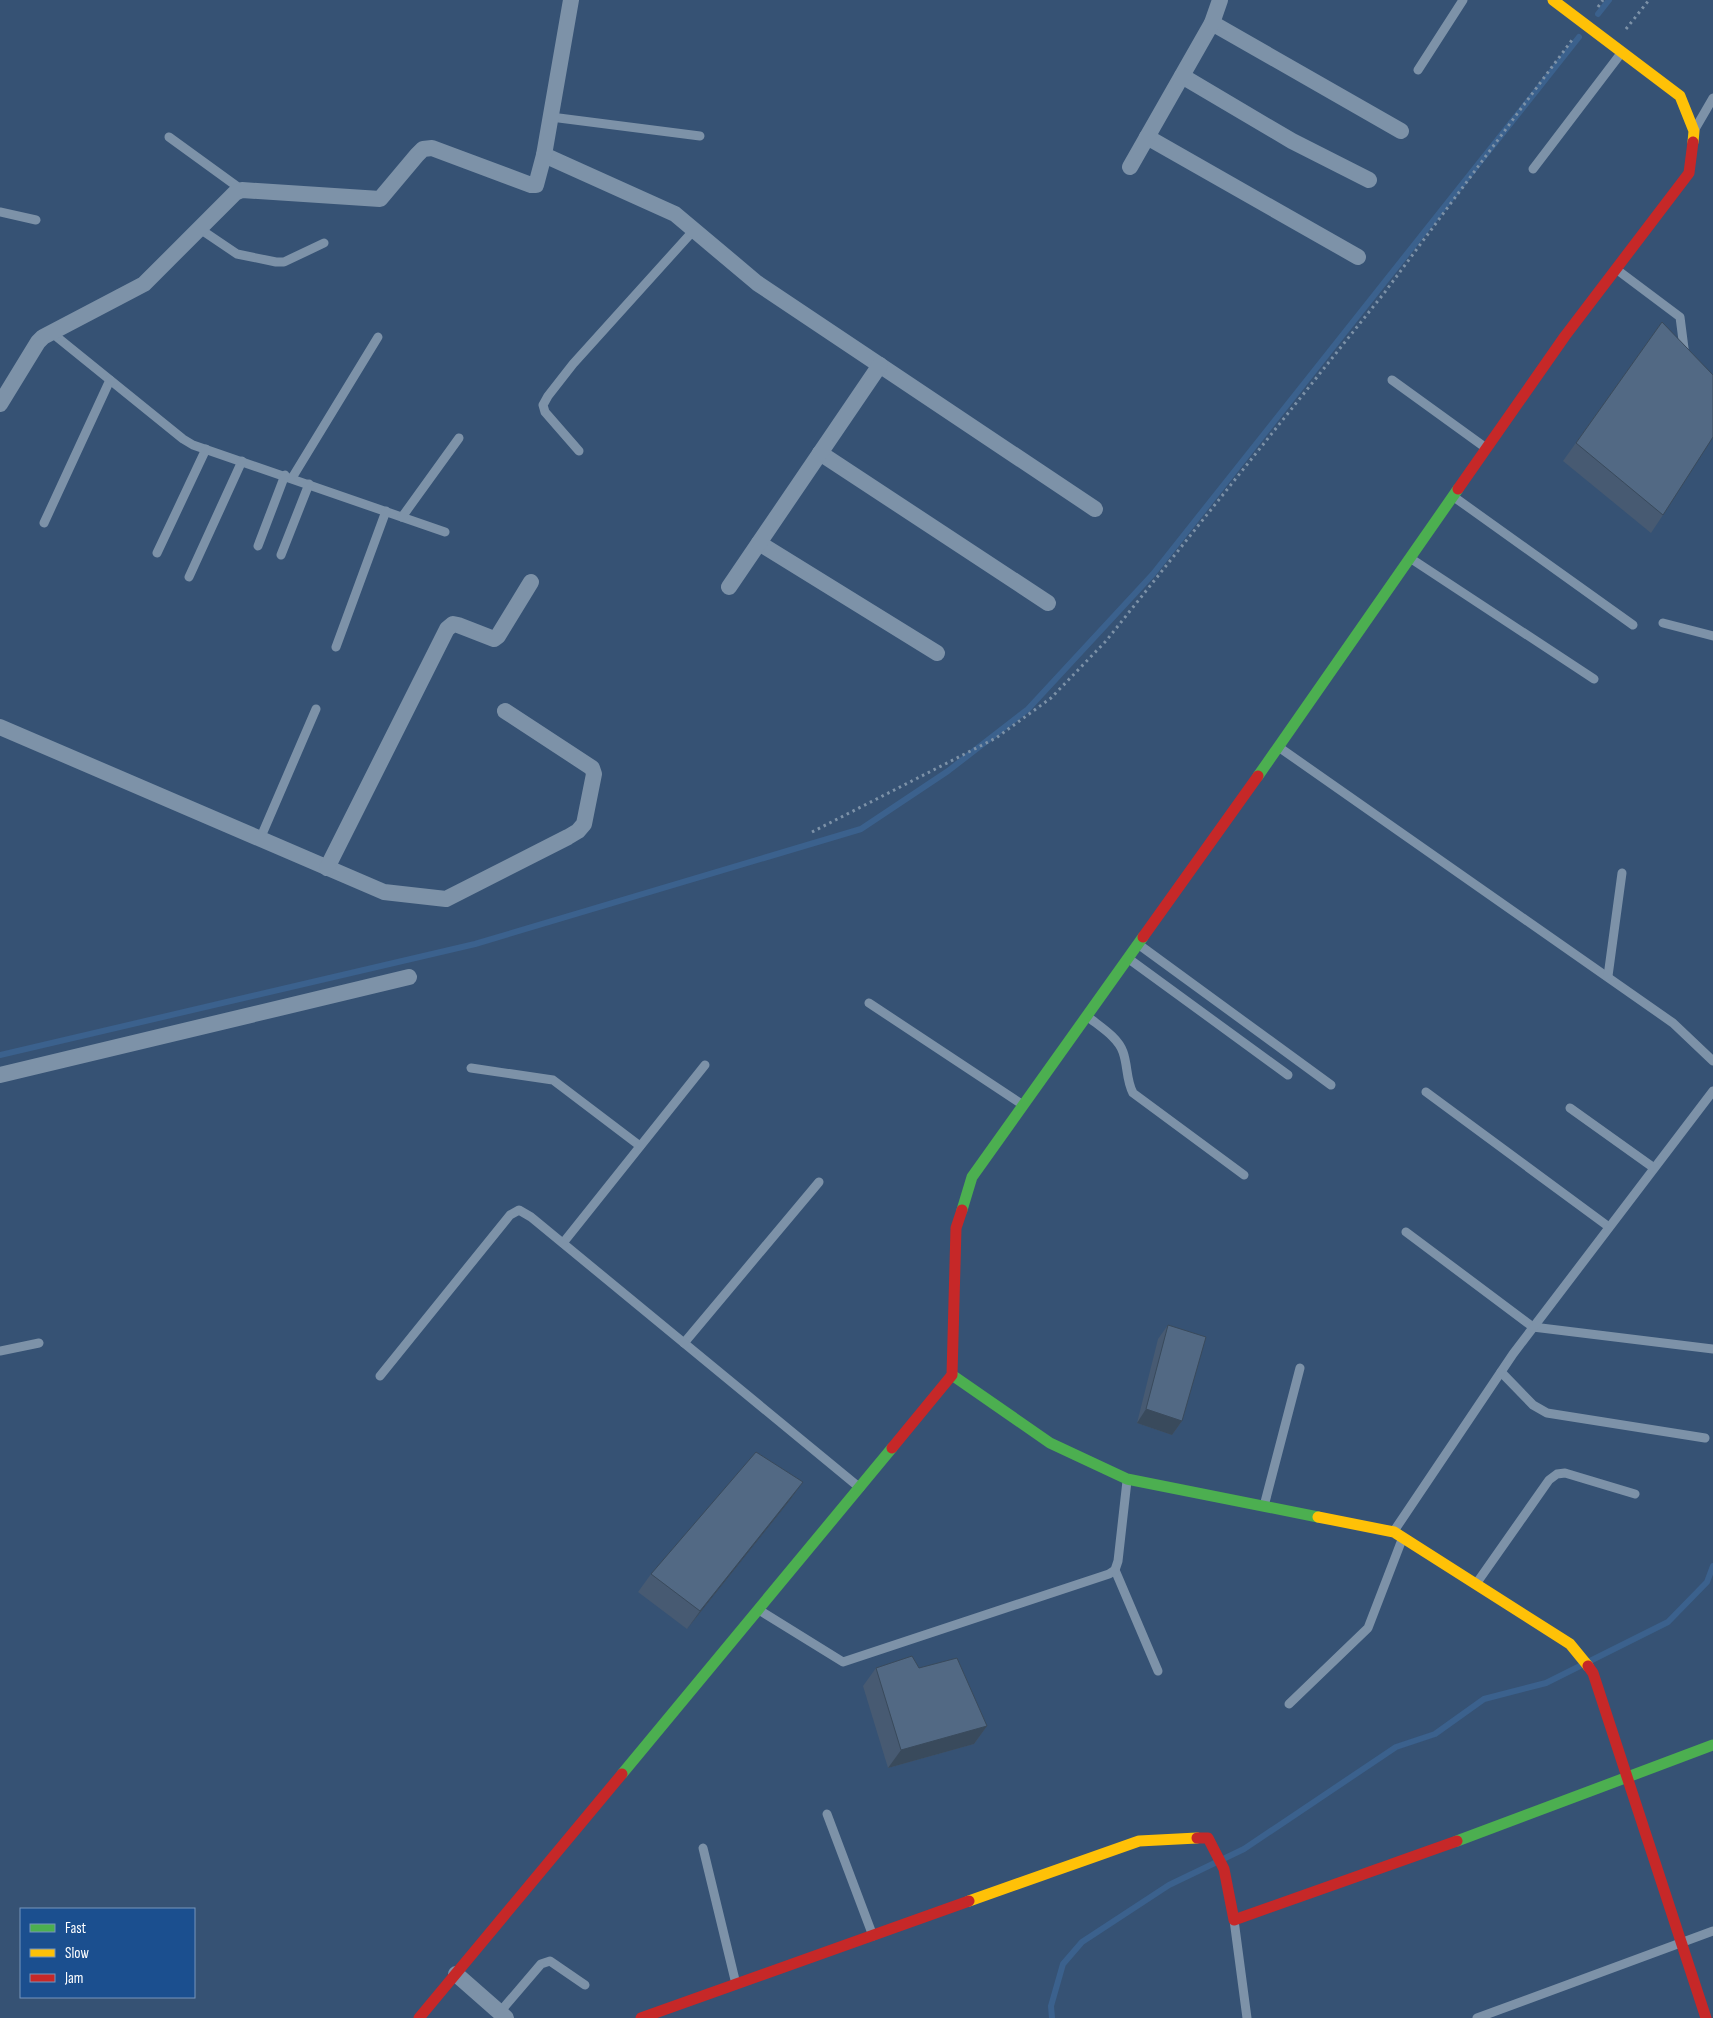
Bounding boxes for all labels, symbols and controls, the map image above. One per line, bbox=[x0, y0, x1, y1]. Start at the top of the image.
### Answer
legend bbox=[20, 1908, 195, 1998]
text: Fast bbox=[65, 1919, 87, 1938]
text: Slow bbox=[65, 1944, 89, 1963]
text: Jam bbox=[64, 1969, 83, 1988]

